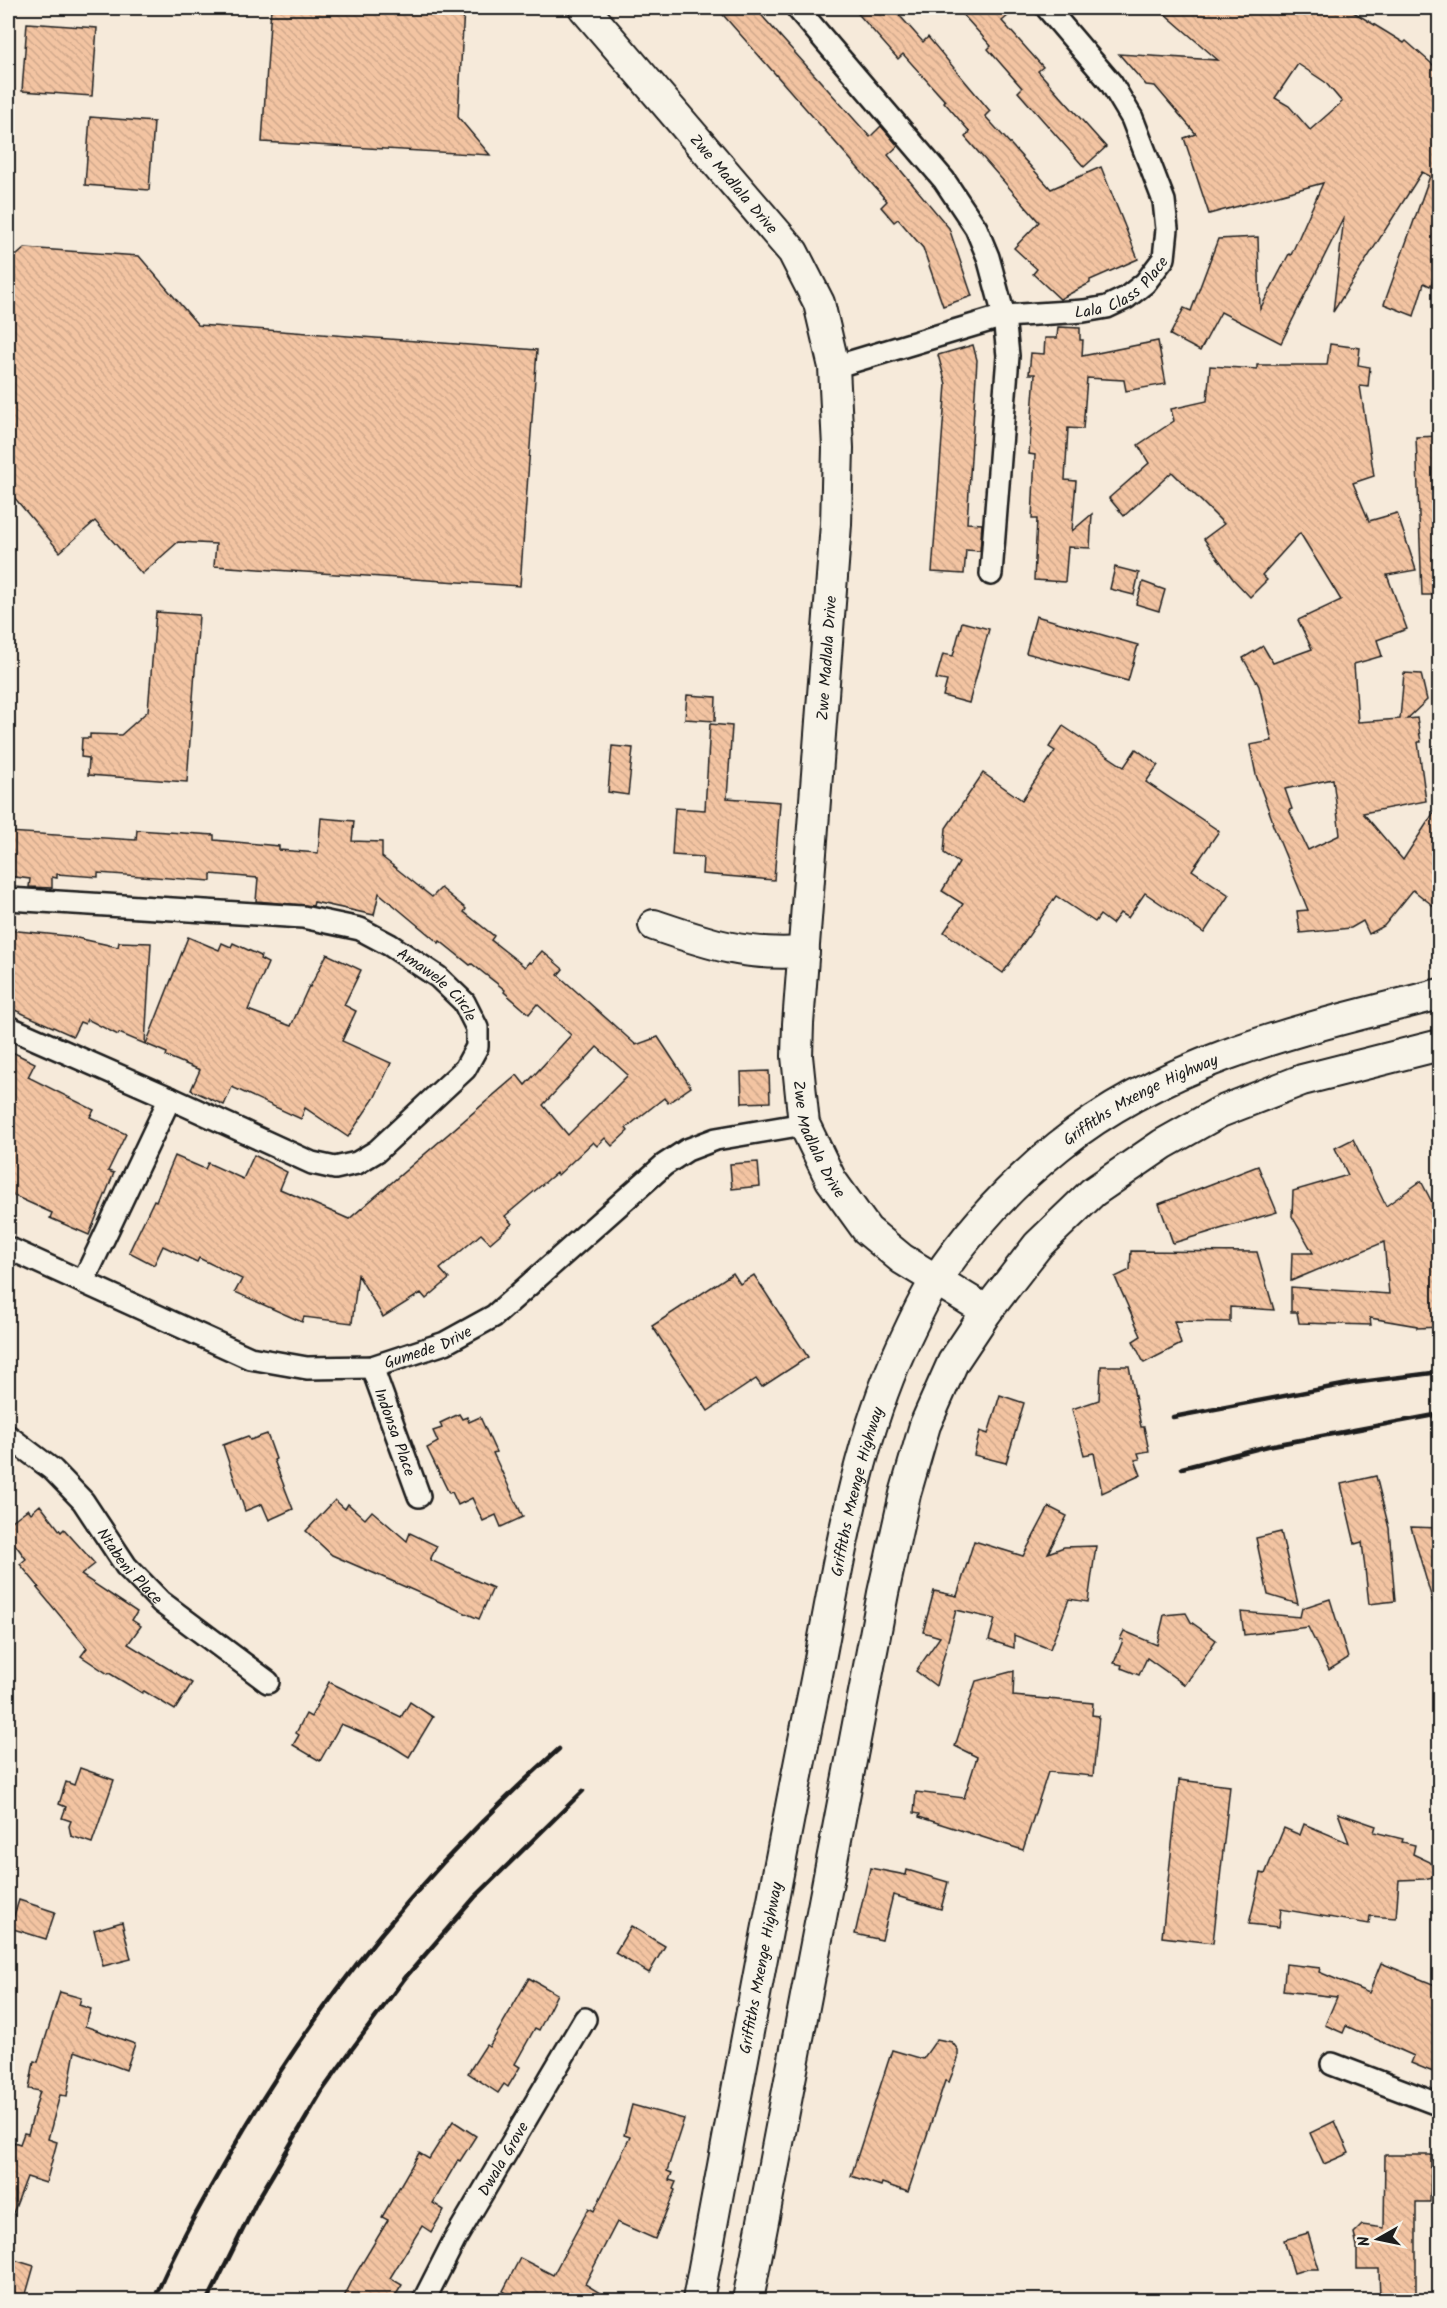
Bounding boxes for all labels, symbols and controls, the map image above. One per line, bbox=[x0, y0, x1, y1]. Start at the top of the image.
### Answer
street label: Zwe Madlala Drive bbox=[683, 129, 783, 240]
street label: Lala Class Place bbox=[1074, 251, 1175, 326]
street label: Zwe Madlala Drive bbox=[811, 595, 844, 721]
street label: Amawele Circle bbox=[391, 942, 483, 1026]
street label: Griffiths Mxenge Highway bbox=[1058, 1048, 1222, 1153]
street label: Zwe Madlala Drive bbox=[786, 1079, 851, 1204]
street label: Gumede Drive bbox=[381, 1320, 477, 1376]
street label: Indonsa Place bbox=[367, 1385, 422, 1480]
street label: Griffiths Mxenge Highway bbox=[825, 1403, 891, 1579]
street label: Ntabeni Place bbox=[90, 1523, 168, 1611]
street label: Griffiths Mxenge Highway bbox=[733, 1880, 790, 2056]
street label: Dwala Grove bbox=[472, 2117, 536, 2201]
north arrow bbox=[1348, 2209, 1408, 2269]
text: N bbox=[1352, 2234, 1378, 2248]

